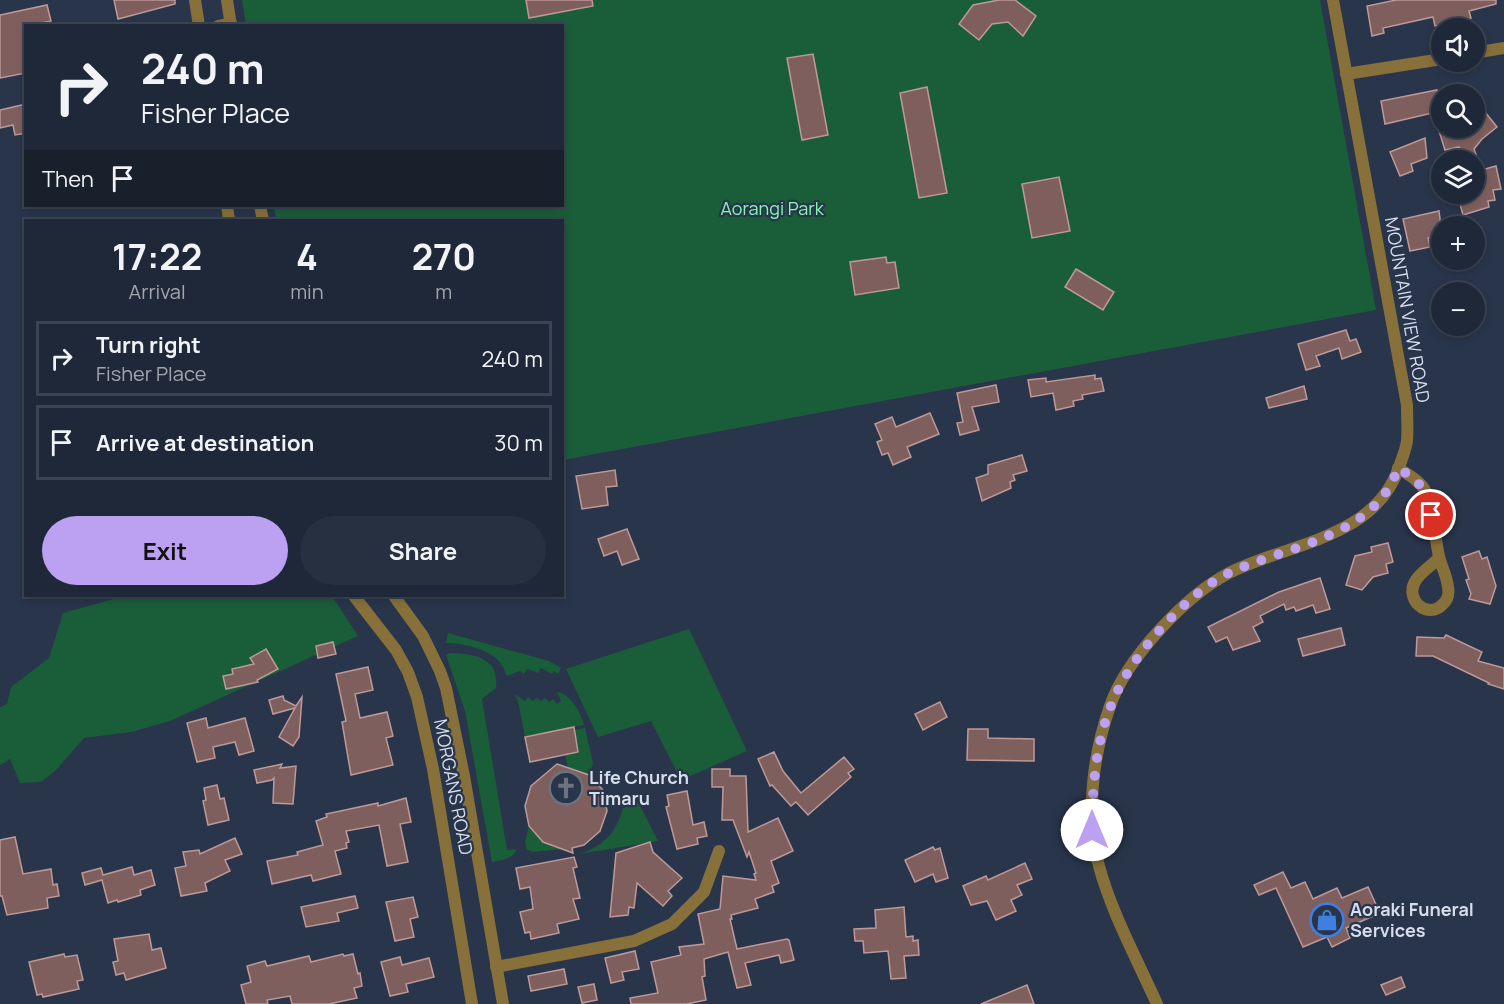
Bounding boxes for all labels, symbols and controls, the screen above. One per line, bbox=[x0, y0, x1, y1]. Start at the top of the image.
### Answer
map controls bbox=[1431, 18, 1485, 336]
button: sound bbox=[1431, 18, 1485, 72]
text: 240 m bbox=[141, 39, 265, 97]
icon: right bbox=[42, 48, 120, 126]
button: search bbox=[1431, 84, 1485, 138]
text: Fisher Place bbox=[141, 94, 290, 131]
button: layers bbox=[1431, 150, 1485, 204]
icon: arrive bbox=[106, 162, 139, 195]
text: Then bbox=[42, 164, 94, 194]
park label: Aorangi Park bbox=[720, 196, 825, 220]
street label: MOUNTAIN VIEW ROAD bbox=[1380, 215, 1436, 405]
button: + bbox=[1431, 216, 1485, 270]
text: 17:22 bbox=[112, 232, 202, 281]
text: 4 bbox=[296, 232, 318, 281]
text: 270 bbox=[412, 232, 476, 281]
text: Arrival bbox=[129, 278, 186, 305]
text: min bbox=[290, 278, 324, 305]
text: m bbox=[435, 278, 452, 305]
button: − bbox=[1431, 282, 1485, 336]
text: Turn right bbox=[96, 330, 201, 360]
icon: right bbox=[45, 342, 78, 375]
text: 240 m bbox=[481, 344, 543, 374]
text: Fisher Place bbox=[96, 360, 206, 387]
icon: arrive bbox=[45, 426, 78, 459]
text: Arrive at destination bbox=[96, 428, 314, 458]
text: 30 m bbox=[494, 428, 543, 458]
pin bbox=[1405, 489, 1456, 540]
icon: arrive bbox=[1414, 498, 1447, 531]
button: Exit bbox=[42, 516, 288, 585]
button: Share bbox=[300, 516, 546, 585]
street label: MORGANS ROAD bbox=[429, 717, 479, 857]
place label: Life Church Timaru bbox=[589, 765, 689, 810]
church icon: Life Church Timaru bbox=[548, 770, 584, 806]
position arrow bbox=[1060, 798, 1124, 862]
place label: Aoraki Funeral Services bbox=[1350, 897, 1474, 942]
shop icon: Aoraki Funeral Services bbox=[1309, 902, 1345, 938]

